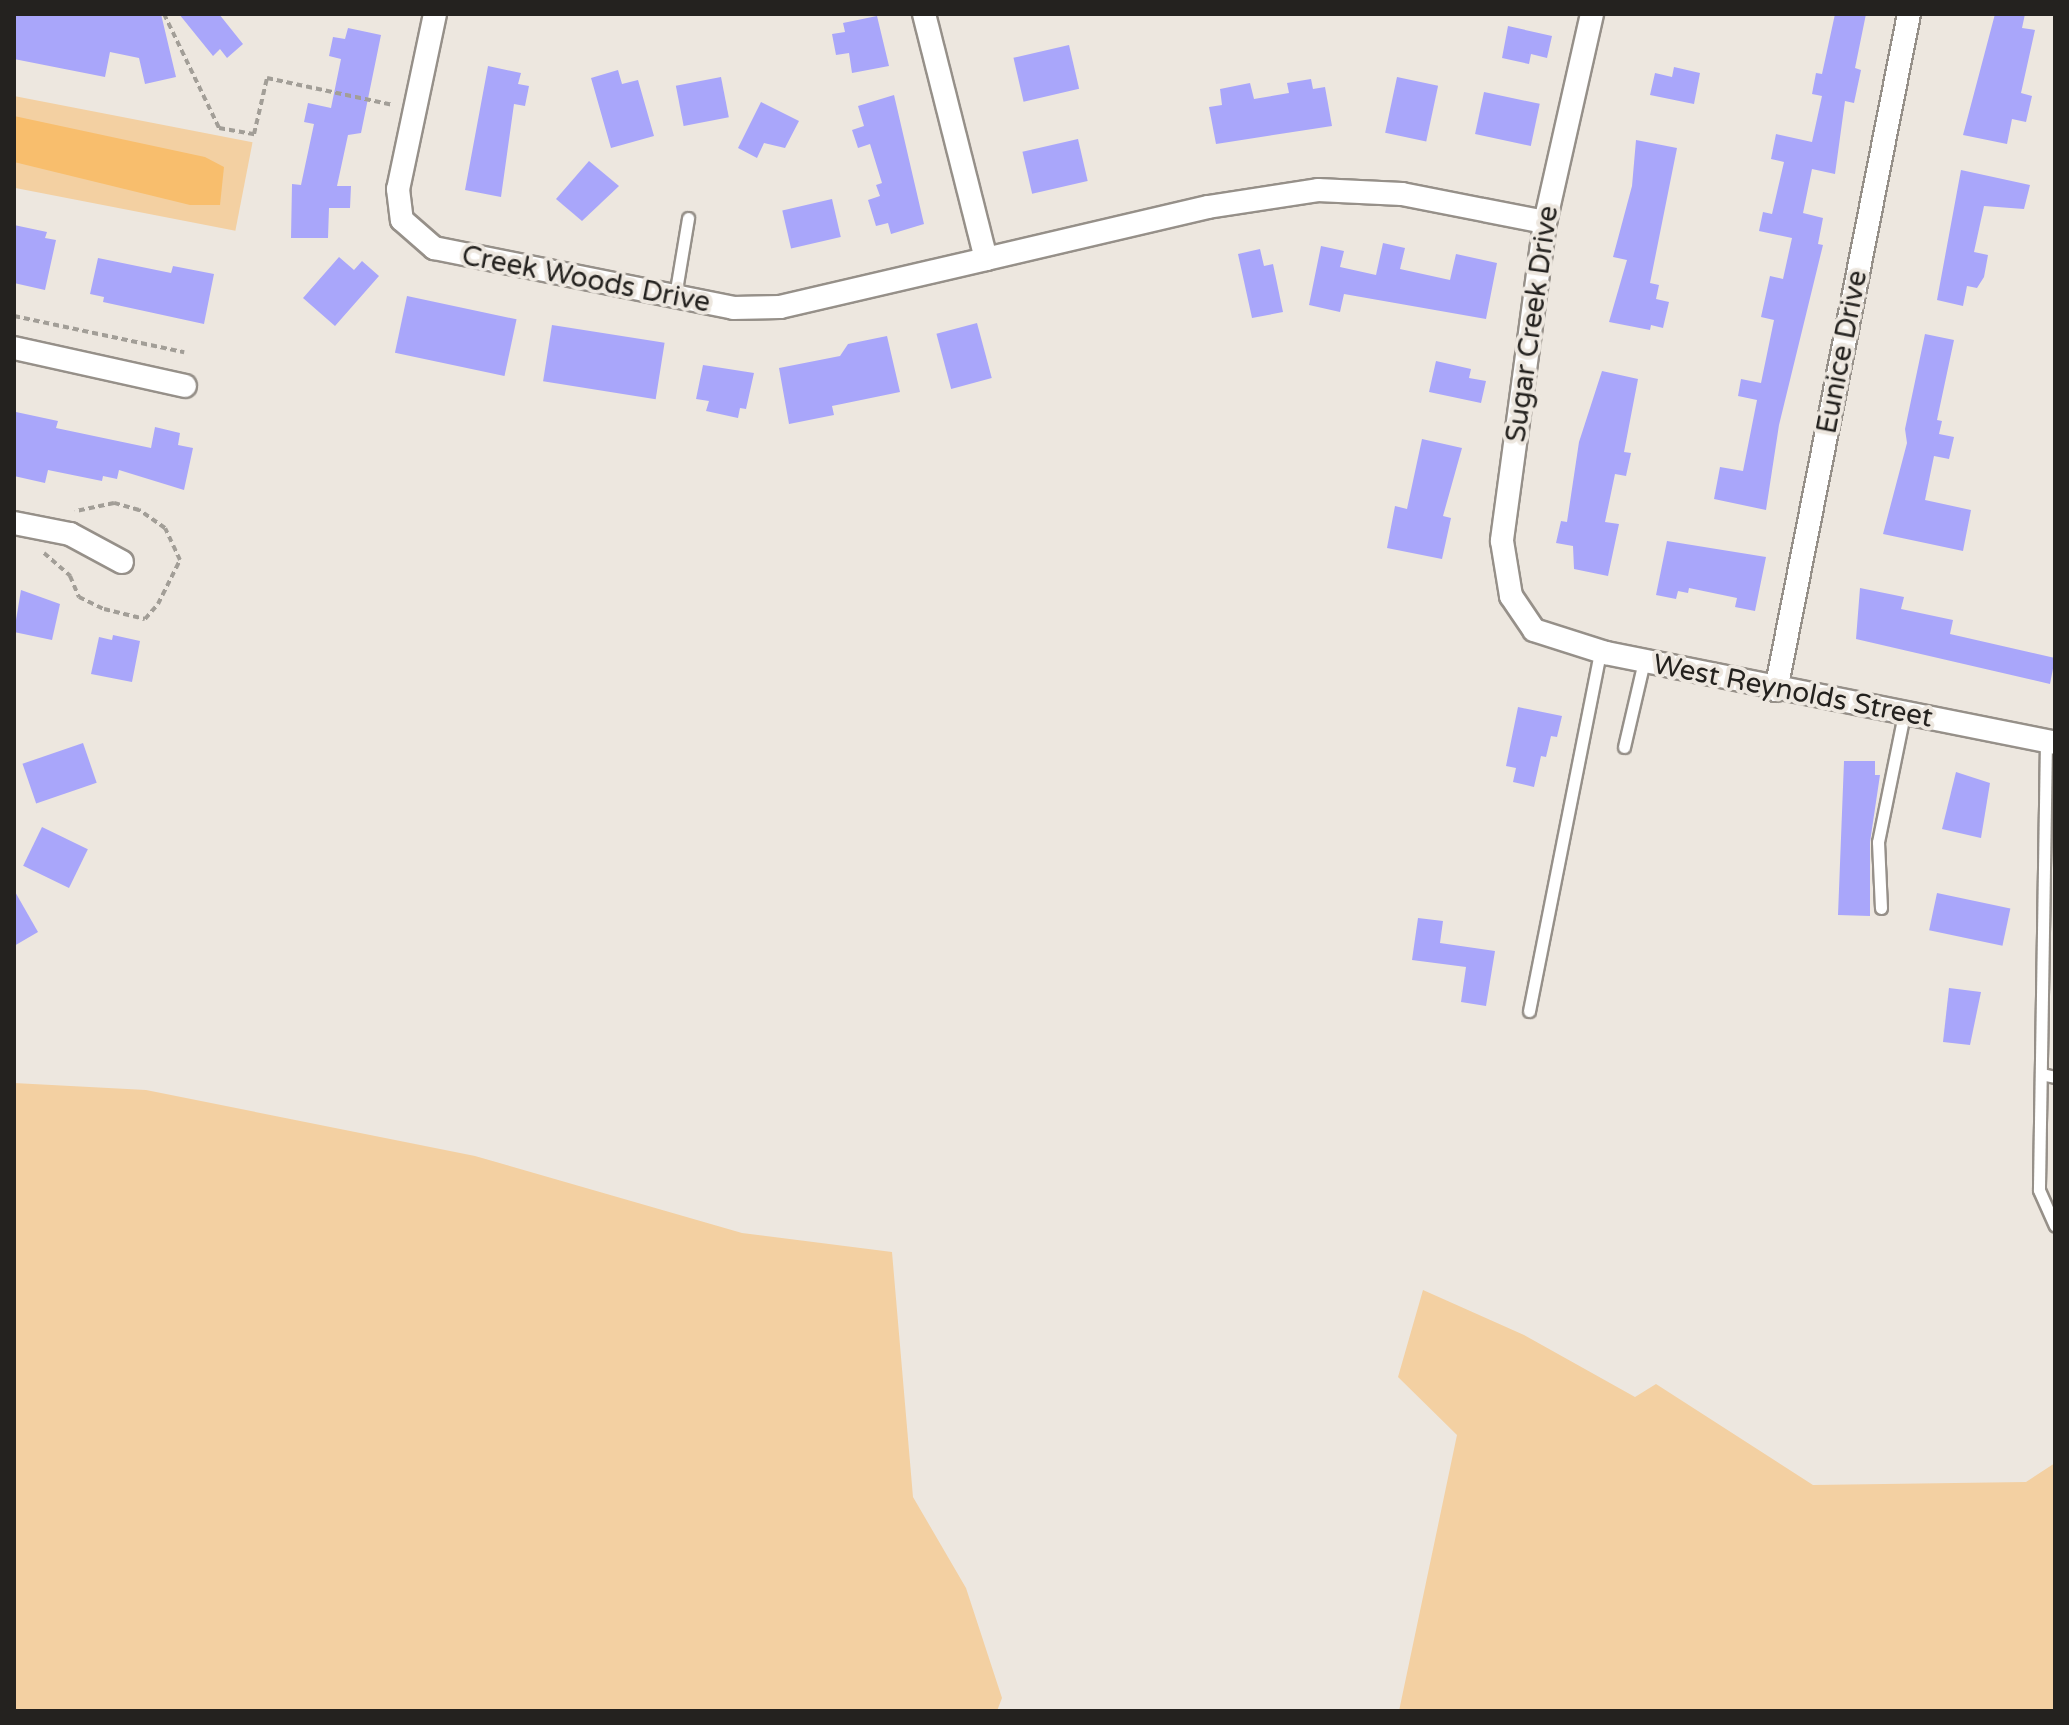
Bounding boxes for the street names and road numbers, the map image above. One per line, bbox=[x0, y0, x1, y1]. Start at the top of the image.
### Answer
street label: Sugar Creek Drive bbox=[1499, 204, 1565, 444]
street label: Creek Woods Drive bbox=[459, 238, 713, 320]
street label: Eunice Drive bbox=[1810, 268, 1874, 436]
street label: West Reynolds Street bbox=[1650, 647, 1936, 735]

